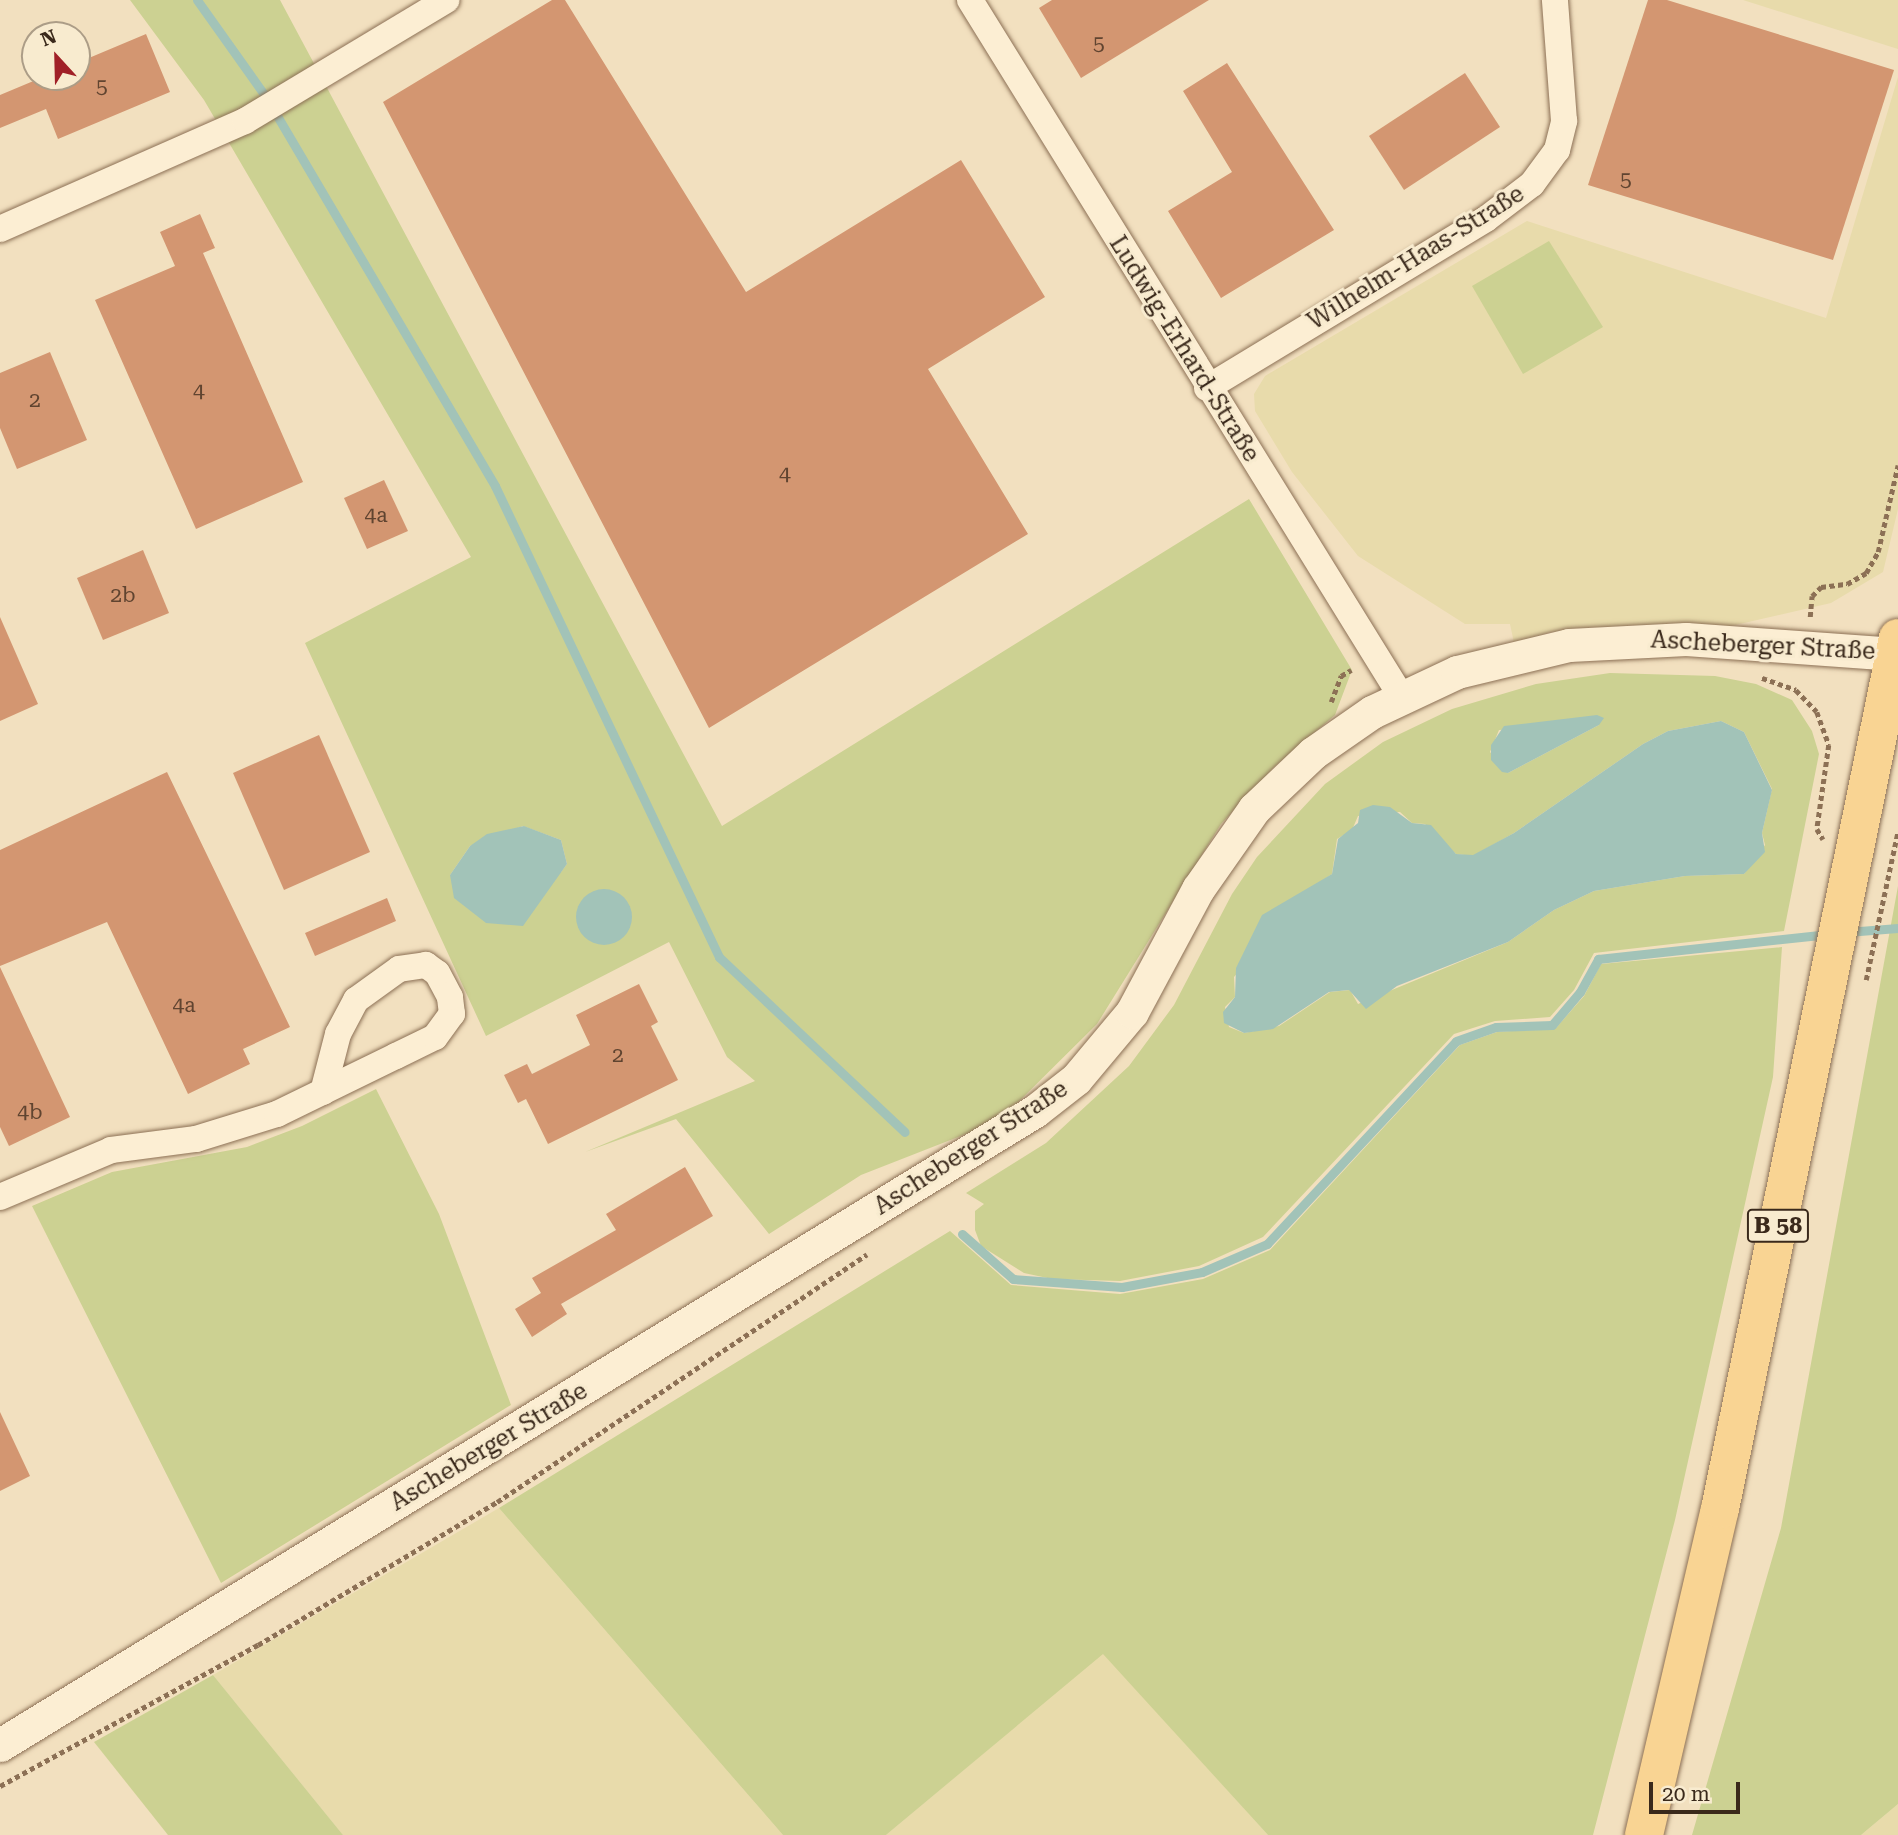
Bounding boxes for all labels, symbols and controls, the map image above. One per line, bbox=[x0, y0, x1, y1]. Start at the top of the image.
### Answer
north arrow bbox=[21, 21, 91, 91]
text: N bbox=[38, 25, 60, 51]
house number: 5 bbox=[1093, 30, 1105, 56]
house number: 5 bbox=[96, 73, 108, 99]
house number: 5 bbox=[1620, 166, 1632, 192]
street label: Wilhelm-Haas-Straße bbox=[1302, 180, 1530, 336]
street label: Ludwig-Erhard-Straße bbox=[1103, 231, 1265, 467]
house number: 4 bbox=[193, 378, 205, 404]
house number: 2 bbox=[29, 387, 41, 413]
house number: 4 bbox=[779, 461, 791, 487]
house number: 4a bbox=[364, 502, 388, 528]
house number: 2b bbox=[110, 582, 136, 608]
street label: Ascheberger Straße bbox=[1650, 626, 1876, 666]
house number: 4a bbox=[172, 992, 196, 1018]
house number: 2 bbox=[612, 1042, 624, 1068]
street label: Ascheberger Straße bbox=[869, 1075, 1073, 1221]
house number: 4b bbox=[17, 1099, 43, 1125]
road number: B 58 bbox=[1746, 1206, 1810, 1246]
street label: Ascheberger Straße bbox=[385, 1377, 593, 1517]
scale bar bbox=[1653, 1769, 1744, 1813]
text: 20 m bbox=[1662, 1782, 1710, 1806]

